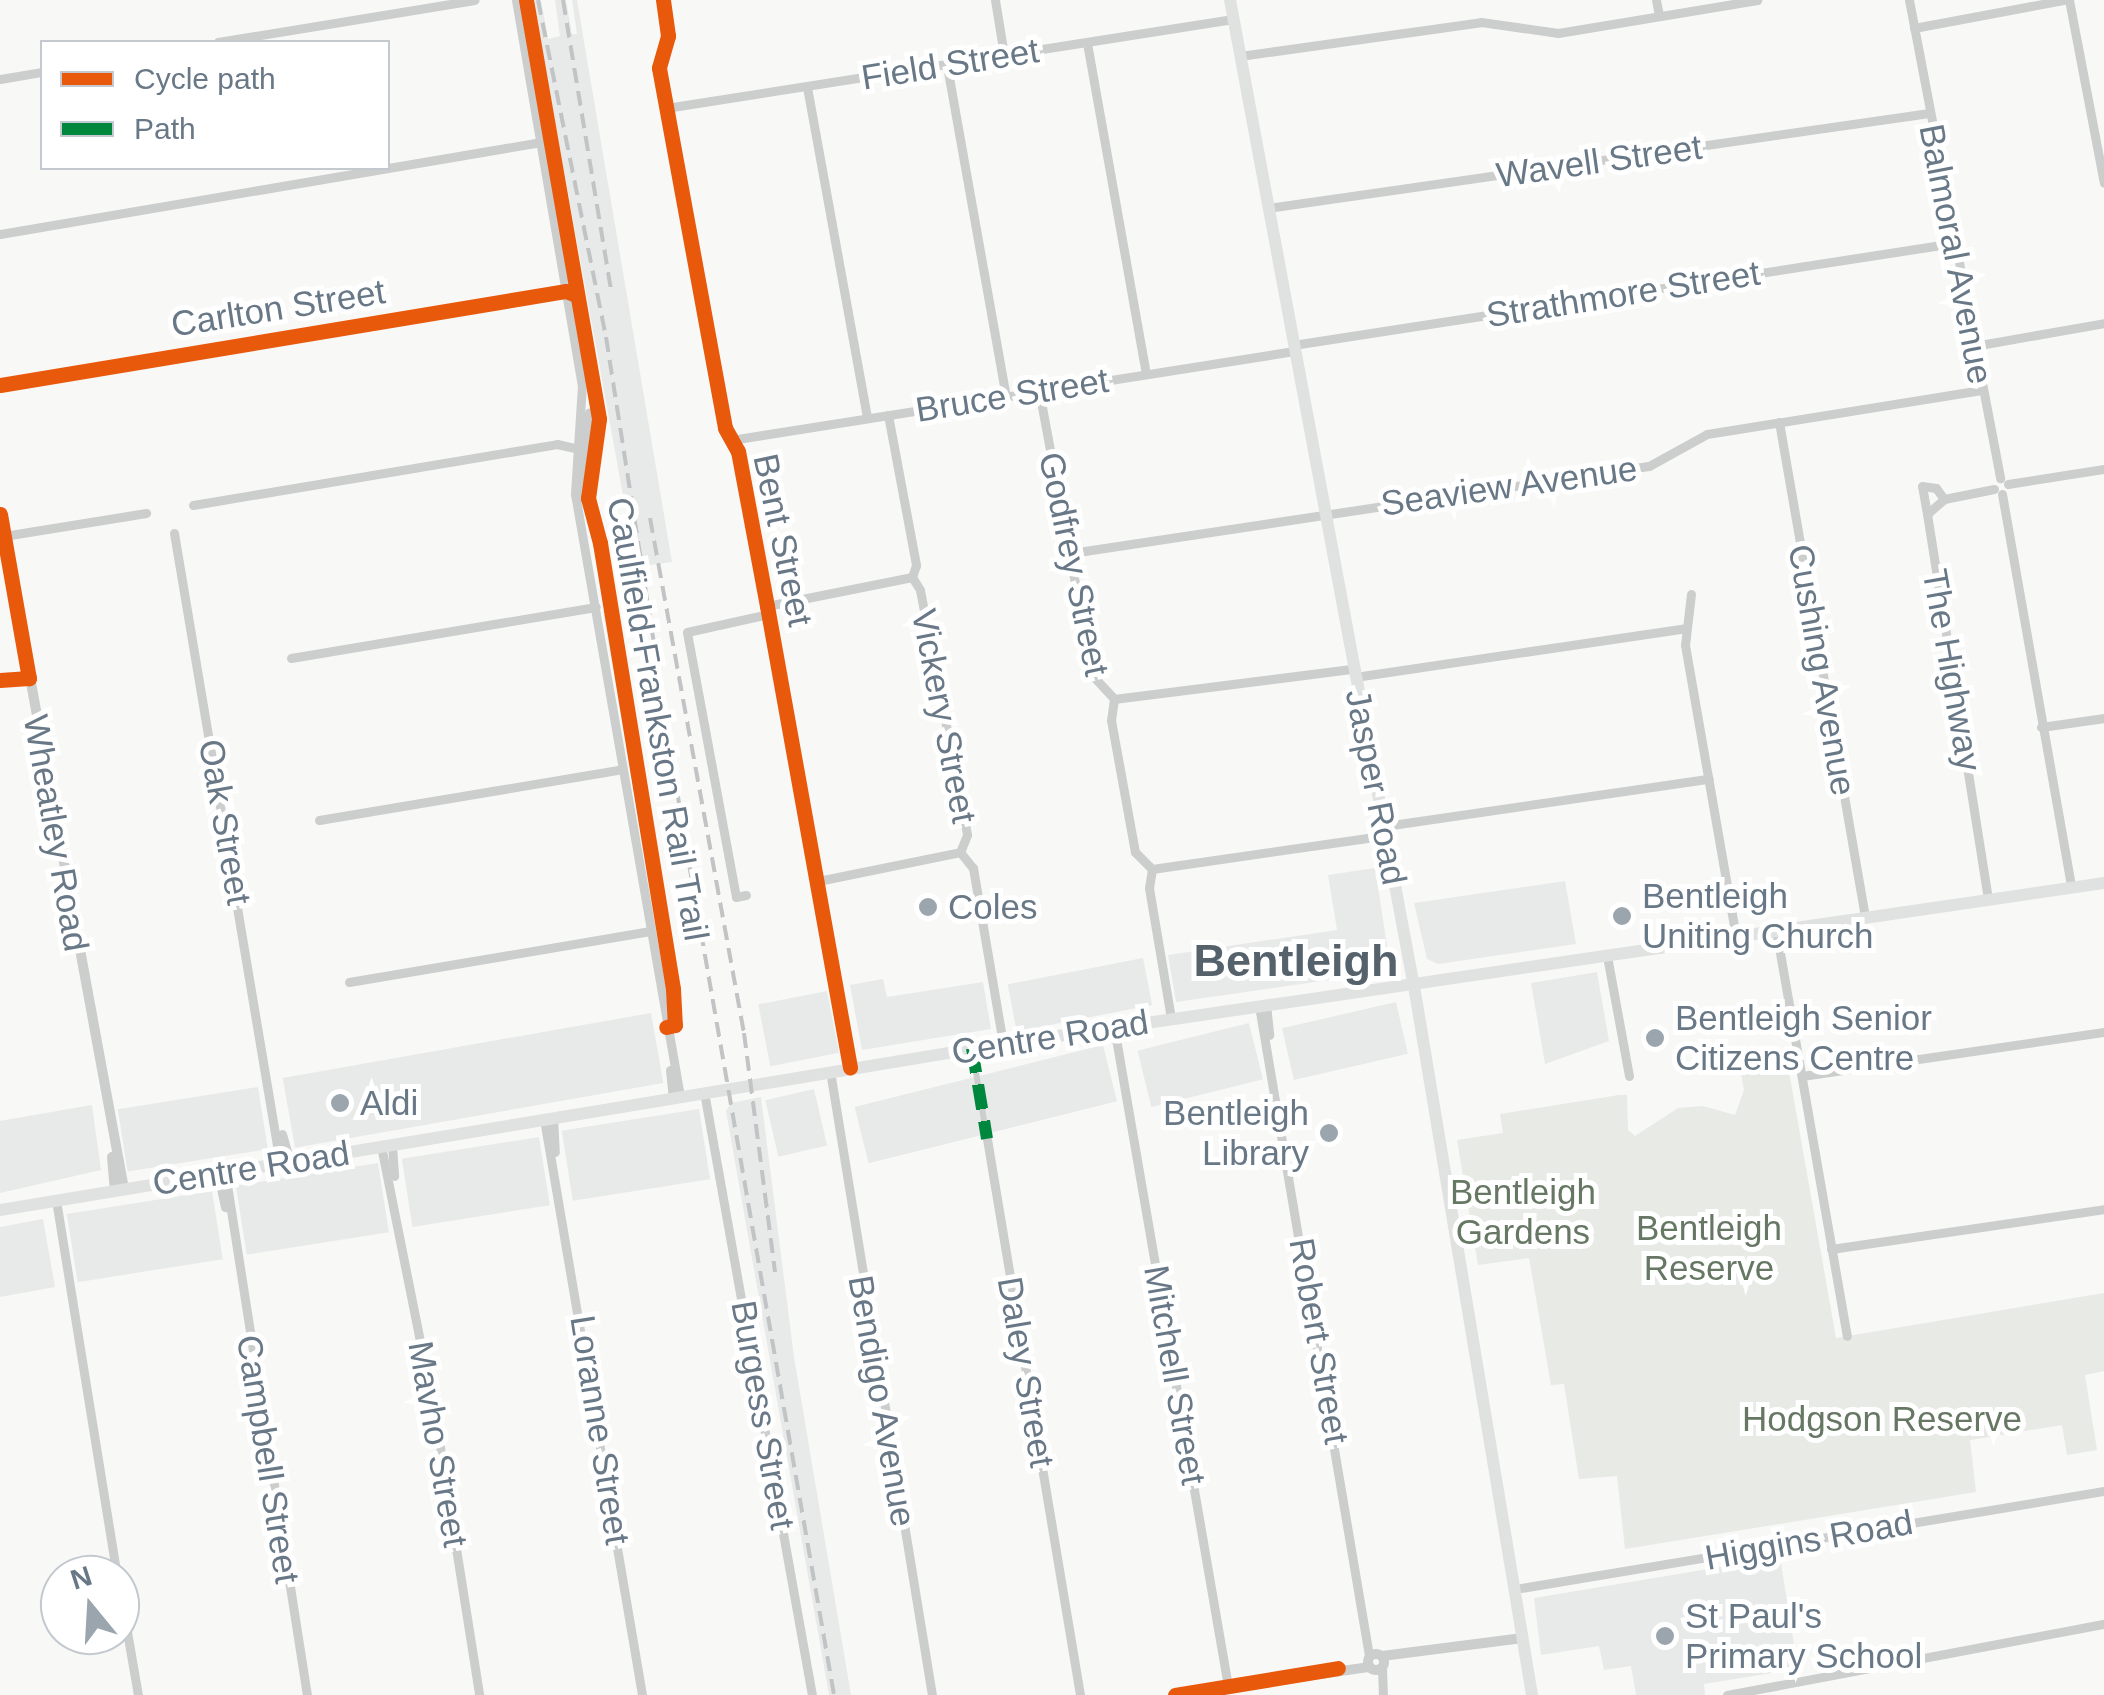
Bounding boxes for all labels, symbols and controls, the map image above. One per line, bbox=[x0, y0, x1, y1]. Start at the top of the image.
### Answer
street label: Field Street bbox=[858, 29, 1042, 99]
legend bbox=[40, 40, 390, 170]
text: Cycle path bbox=[134, 62, 276, 95]
text: Path bbox=[134, 112, 196, 145]
street label: Balmoral Avenue bbox=[1910, 119, 2002, 389]
street label: Wavell Street bbox=[1494, 126, 1704, 196]
street label: Strathmore Street bbox=[1483, 252, 1763, 336]
street label: Carlton Street bbox=[168, 270, 388, 346]
street label: Bruce Street bbox=[913, 359, 1111, 431]
street label: Seaview Avenue bbox=[1377, 447, 1641, 525]
street label: Godfrey Street bbox=[1030, 448, 1118, 680]
street label: Bent Street bbox=[744, 450, 822, 630]
street label: Caulfield-Frankston Rail Trail bbox=[598, 494, 718, 944]
street label: Cushing Avenue bbox=[1779, 540, 1865, 800]
street label: The Highway bbox=[1914, 566, 1990, 774]
street label: Vickery Street bbox=[903, 605, 985, 827]
street label: Jasper Road bbox=[1336, 686, 1416, 888]
street label: Wheatley Road bbox=[15, 712, 97, 954]
street label: Oak Street bbox=[190, 736, 260, 908]
place label: Bentleigh Uniting Church bbox=[1642, 875, 1873, 957]
place label: Coles bbox=[948, 886, 1037, 928]
marker: Coles bbox=[917, 896, 939, 918]
marker: Bentleigh Uniting Church bbox=[1611, 905, 1633, 927]
district label: Bentleigh bbox=[1193, 934, 1399, 988]
place label: Bentleigh Senior Citizens Centre bbox=[1675, 997, 1932, 1079]
street label: Centre Road bbox=[949, 1001, 1151, 1073]
marker: Bentleigh Senior Citizens Centre bbox=[1644, 1027, 1666, 1049]
place label: Aldi bbox=[360, 1082, 418, 1124]
marker: Aldi bbox=[329, 1092, 351, 1114]
place label: Bentleigh Library bbox=[1163, 1092, 1309, 1174]
marker: Bentleigh Library bbox=[1318, 1122, 1340, 1144]
street label: Centre Road bbox=[150, 1132, 352, 1204]
park label: Bentleigh Gardens bbox=[1450, 1171, 1596, 1253]
park label: Bentleigh Reserve bbox=[1636, 1207, 1782, 1289]
street label: Robert Street bbox=[1280, 1235, 1358, 1447]
street label: Mitchell Street bbox=[1135, 1262, 1215, 1488]
street label: Bendigo Avenue bbox=[839, 1271, 925, 1531]
street label: Daley Street bbox=[989, 1274, 1063, 1470]
street label: Burgess Street bbox=[722, 1297, 804, 1533]
street label: Loranne Street bbox=[561, 1312, 639, 1548]
street label: Campbell Street bbox=[228, 1332, 308, 1586]
street label: Mavho Street bbox=[399, 1338, 477, 1550]
park label: Hodgson Reserve bbox=[1742, 1398, 2022, 1440]
street label: Higgins Road bbox=[1702, 1501, 1916, 1579]
north arrow bbox=[40, 1555, 140, 1655]
text: N bbox=[67, 1560, 96, 1596]
place label: St Paul's Primary School bbox=[1685, 1595, 1922, 1677]
marker: St Paul's Primary School bbox=[1654, 1625, 1676, 1647]

